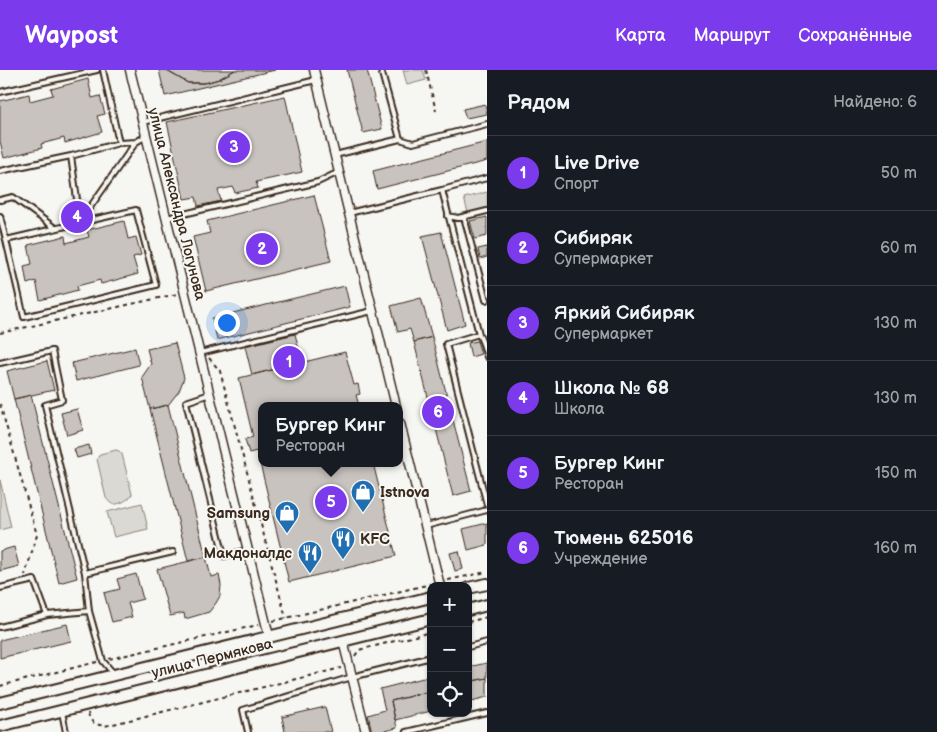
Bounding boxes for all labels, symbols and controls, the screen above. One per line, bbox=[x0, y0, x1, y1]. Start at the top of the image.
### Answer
text: Waypost bbox=[25, 21, 118, 50]
text: Карта bbox=[615, 25, 666, 46]
text: Маршрут bbox=[694, 25, 770, 46]
text: Сохранённые bbox=[798, 25, 912, 46]
text: Рядом bbox=[507, 90, 570, 115]
text: Найдено: 6 bbox=[833, 93, 917, 112]
street label: улица Александра Логунова bbox=[143, 106, 210, 302]
pin: 3 bbox=[218, 128, 250, 166]
text: Live Drive bbox=[554, 152, 639, 175]
text: 1 bbox=[520, 164, 526, 183]
text: 50 m bbox=[881, 164, 917, 183]
text: Спорт bbox=[554, 175, 599, 194]
pin: 4 bbox=[61, 198, 93, 236]
text: Сибиряк bbox=[554, 227, 632, 250]
pin: 2 bbox=[246, 230, 278, 268]
text: 2 bbox=[518, 239, 528, 258]
text: 60 m bbox=[880, 239, 917, 258]
text: Супермаркет bbox=[554, 250, 653, 269]
text: Яркий Сибиряк bbox=[554, 302, 694, 325]
your location bbox=[214, 310, 240, 336]
text: 3 bbox=[518, 314, 528, 333]
text: 130 m bbox=[874, 314, 917, 333]
text: Супермаркет bbox=[554, 325, 653, 344]
pin: 1 bbox=[273, 343, 305, 381]
text: Школа № 68 bbox=[554, 377, 669, 400]
text: 4 bbox=[518, 389, 528, 408]
text: 130 m bbox=[874, 389, 917, 408]
pin: 6 bbox=[422, 393, 454, 431]
text: Школа bbox=[554, 400, 604, 419]
popup bbox=[258, 402, 403, 467]
text: Бургер Кинг bbox=[275, 414, 386, 437]
text: Ресторан bbox=[275, 437, 345, 456]
text: Бургер Кинг bbox=[554, 452, 664, 475]
text: 5 bbox=[518, 464, 528, 483]
text: 150 m bbox=[875, 464, 917, 483]
text: Ресторан bbox=[554, 475, 624, 494]
shop icon: Istnova bbox=[350, 479, 376, 513]
pin: 5 bbox=[315, 483, 347, 521]
place label: Istnova bbox=[380, 483, 430, 502]
shop icon: Samsung bbox=[274, 500, 300, 534]
place label: Samsung bbox=[207, 504, 270, 523]
restaurant icon: KFC bbox=[330, 526, 356, 560]
text: Тюмень 625016 bbox=[554, 527, 694, 550]
place label: KFC bbox=[360, 530, 390, 549]
text: 6 bbox=[518, 539, 528, 558]
text: 160 m bbox=[874, 539, 917, 558]
restaurant icon: Макдоналдс bbox=[297, 540, 323, 574]
place label: Макдоналдс bbox=[204, 544, 292, 563]
text: Учреждение bbox=[554, 550, 647, 569]
map controls bbox=[427, 582, 472, 717]
button: + bbox=[427, 582, 472, 627]
button: − bbox=[427, 627, 472, 672]
street label: улица Пермякова bbox=[150, 634, 275, 683]
button: locate bbox=[427, 672, 472, 717]

